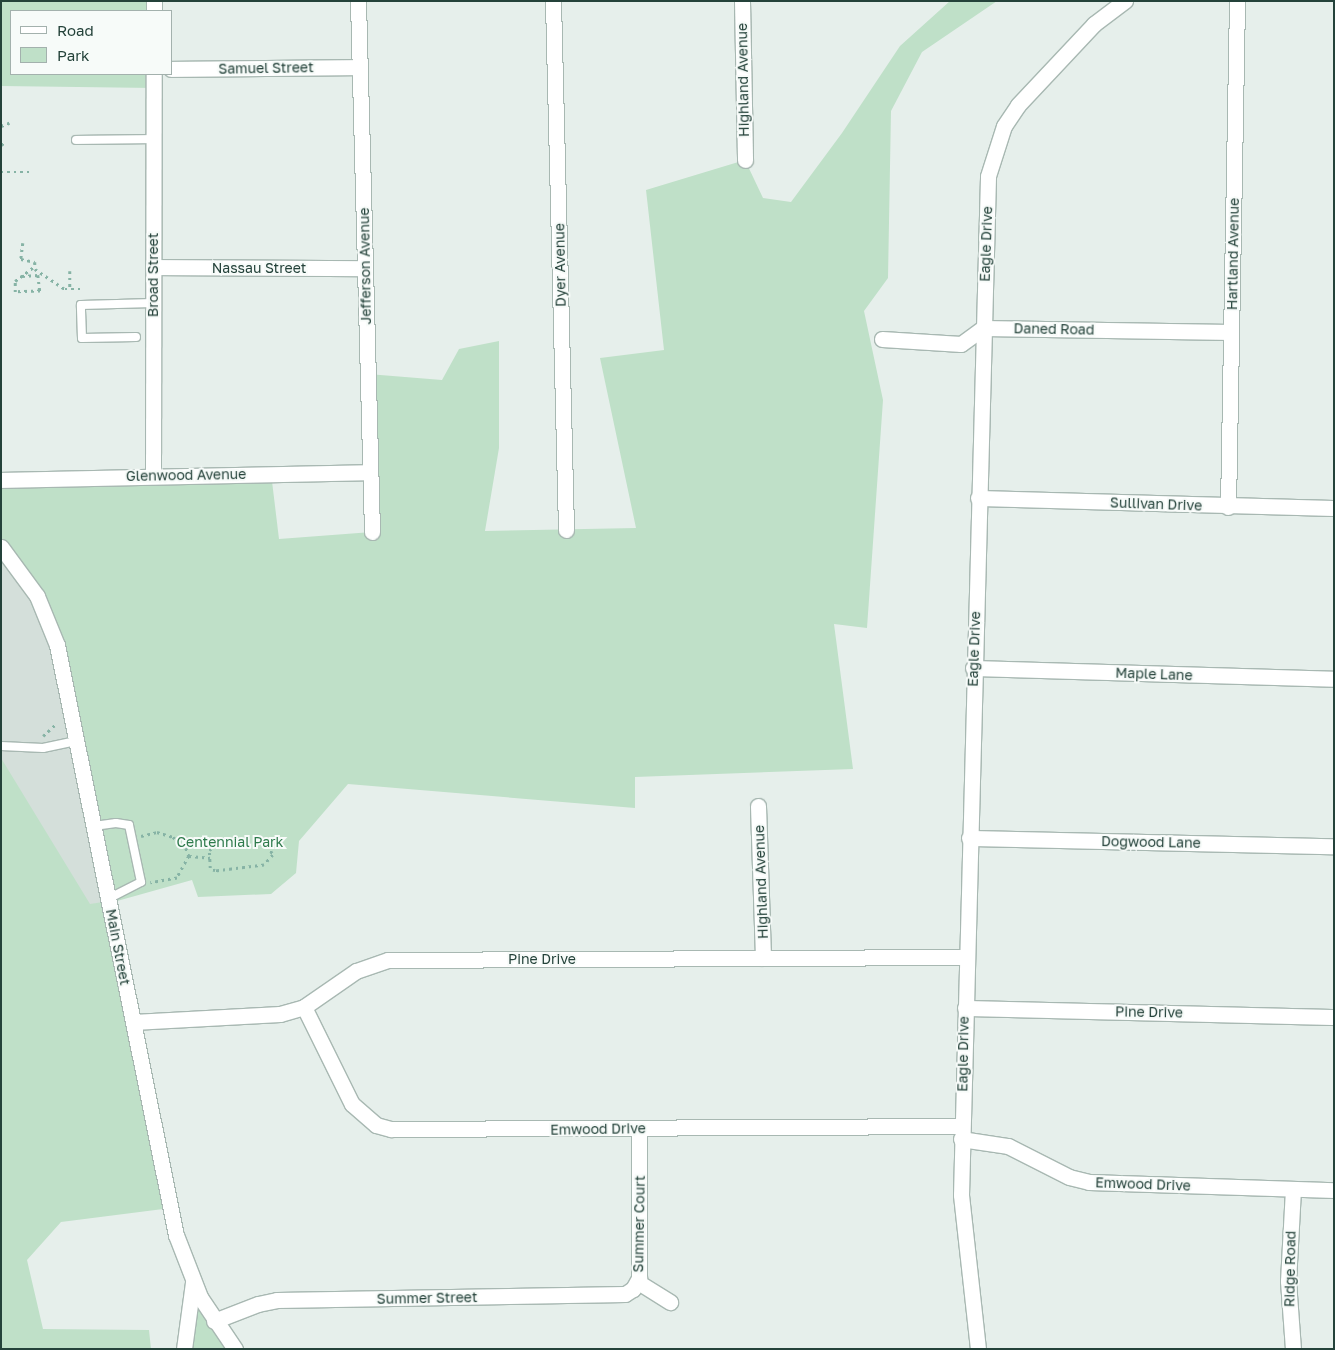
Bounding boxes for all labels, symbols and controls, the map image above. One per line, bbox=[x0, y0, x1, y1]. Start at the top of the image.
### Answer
legend bbox=[10, 10, 172, 75]
text: Road bbox=[57, 21, 94, 39]
street label: Highland Avenue bbox=[734, 23, 752, 137]
text: Park bbox=[57, 46, 89, 64]
street label: Samuel Street bbox=[218, 59, 314, 77]
street label: Hartland Avenue bbox=[1224, 198, 1242, 310]
street label: Eagle Drive bbox=[976, 206, 996, 282]
street label: Jefferson Avenue bbox=[356, 207, 374, 325]
street label: Dyer Avenue bbox=[551, 223, 569, 307]
street label: Broad Street bbox=[145, 233, 161, 317]
street label: Nassau Street bbox=[212, 260, 306, 276]
street label: Daned Road bbox=[1013, 320, 1095, 338]
street label: Glenwood Avenue bbox=[126, 466, 246, 484]
street label: Sullivan Drive bbox=[1110, 494, 1202, 514]
street label: Eagle Drive bbox=[964, 611, 984, 687]
street label: Maple Lane bbox=[1115, 664, 1193, 684]
street label: Highland Avenue bbox=[751, 825, 771, 939]
street label: Dogwood Lane bbox=[1101, 833, 1201, 851]
park label: Centennial Park bbox=[176, 834, 284, 850]
street label: Main Street bbox=[102, 907, 134, 987]
street label: Pine Drive bbox=[508, 951, 576, 967]
street label: Pine Drive bbox=[1115, 1003, 1183, 1021]
street label: Eagle Drive bbox=[954, 1016, 972, 1092]
street label: Emwood Drive bbox=[550, 1120, 646, 1138]
street label: Emwood Drive bbox=[1095, 1174, 1191, 1194]
street label: Summer Court bbox=[630, 1175, 648, 1273]
street label: Ridge Road bbox=[1281, 1231, 1299, 1307]
street label: Summer Street bbox=[376, 1289, 478, 1307]

